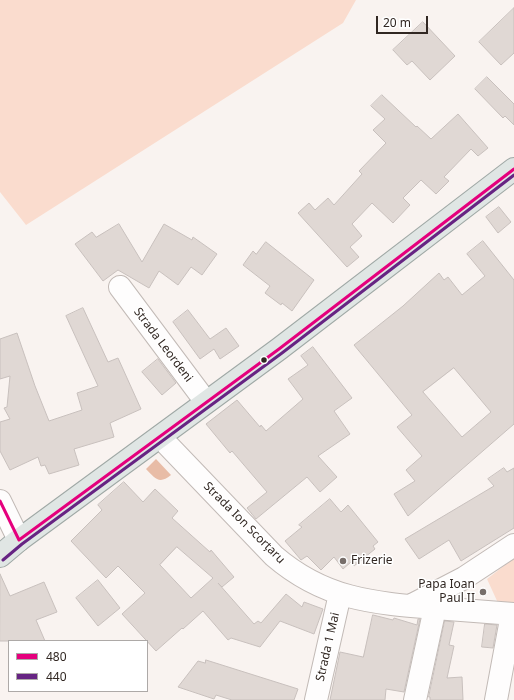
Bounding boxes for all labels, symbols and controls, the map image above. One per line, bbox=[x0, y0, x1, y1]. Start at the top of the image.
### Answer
scale bar bbox=[378, 8, 430, 34]
text: 20 m bbox=[383, 14, 411, 31]
street label: Strada Leordeni bbox=[130, 305, 196, 385]
unlabelled marker bbox=[259, 355, 269, 365]
street label: Strada Ion Scorțaru bbox=[200, 479, 288, 567]
place label: Frizerie bbox=[351, 554, 393, 568]
marker: Frizerie bbox=[338, 556, 348, 566]
place label: Papa Ioan Paul II bbox=[418, 578, 475, 606]
marker: Papa Ioan Paul II bbox=[478, 587, 488, 597]
street label: Strada 1 Mai bbox=[313, 611, 343, 683]
legend bbox=[8, 640, 148, 692]
text: 480 bbox=[46, 648, 67, 665]
text: 440 bbox=[46, 668, 67, 685]

